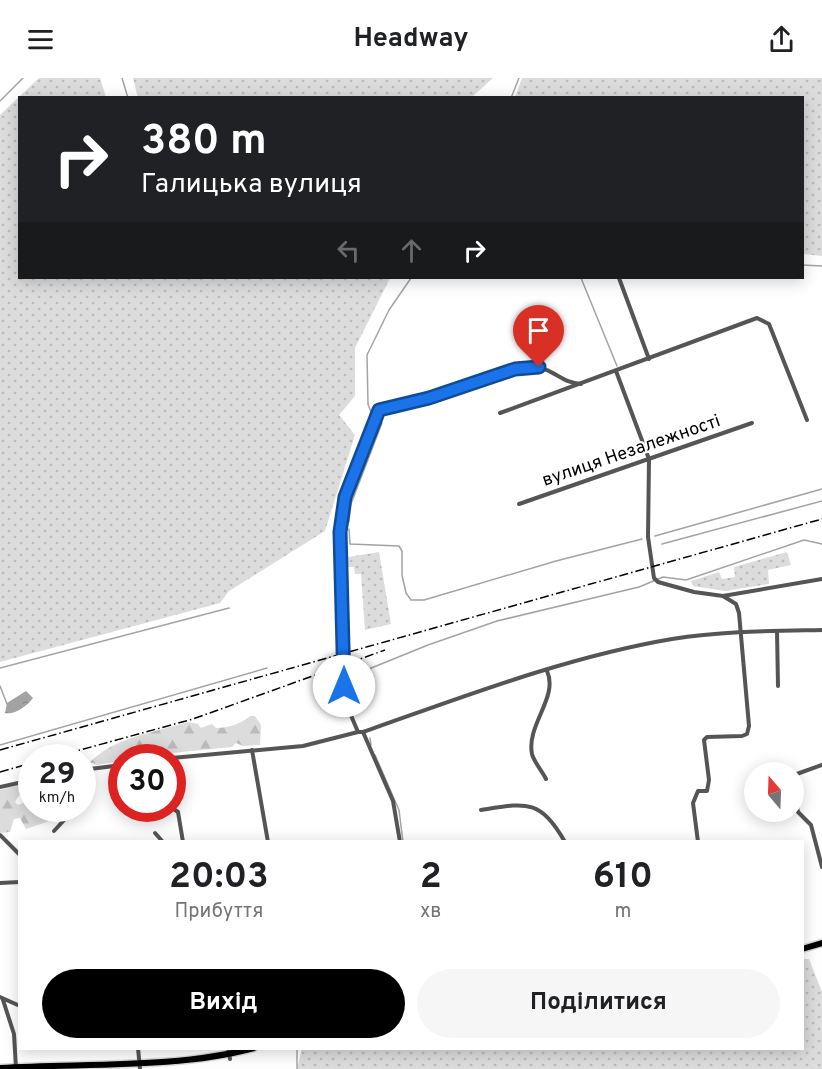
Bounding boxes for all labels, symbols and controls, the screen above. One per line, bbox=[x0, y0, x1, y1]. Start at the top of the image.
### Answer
text: Headway bbox=[353, 22, 469, 56]
icon: menu bbox=[24, 23, 57, 56]
icon: share bbox=[765, 23, 798, 56]
text: 380 m bbox=[141, 116, 267, 169]
icon: right bbox=[42, 120, 120, 198]
text: Галицька вулиця bbox=[141, 168, 362, 202]
icon: left bbox=[332, 234, 365, 267]
icon: ahead bbox=[395, 234, 428, 267]
icon: right bbox=[458, 234, 491, 267]
pin bbox=[513, 305, 564, 367]
icon: arrive bbox=[522, 314, 555, 347]
street label: вулиця Незалежності bbox=[539, 410, 724, 493]
position arrow bbox=[312, 654, 376, 718]
speed limit sign: 30 bbox=[108, 744, 186, 822]
text: 29 bbox=[39, 757, 75, 794]
north arrow bbox=[744, 762, 804, 822]
map controls bbox=[744, 762, 804, 822]
text: km/h bbox=[39, 789, 75, 808]
text: 20:03 bbox=[169, 855, 269, 901]
text: 2 bbox=[420, 855, 442, 901]
text: 610 bbox=[593, 855, 653, 901]
text: Прибуття bbox=[174, 899, 263, 925]
text: хв bbox=[420, 899, 442, 925]
text: m bbox=[614, 899, 631, 925]
button: Вихід bbox=[42, 969, 405, 1038]
button: Поділитися bbox=[417, 969, 780, 1038]

